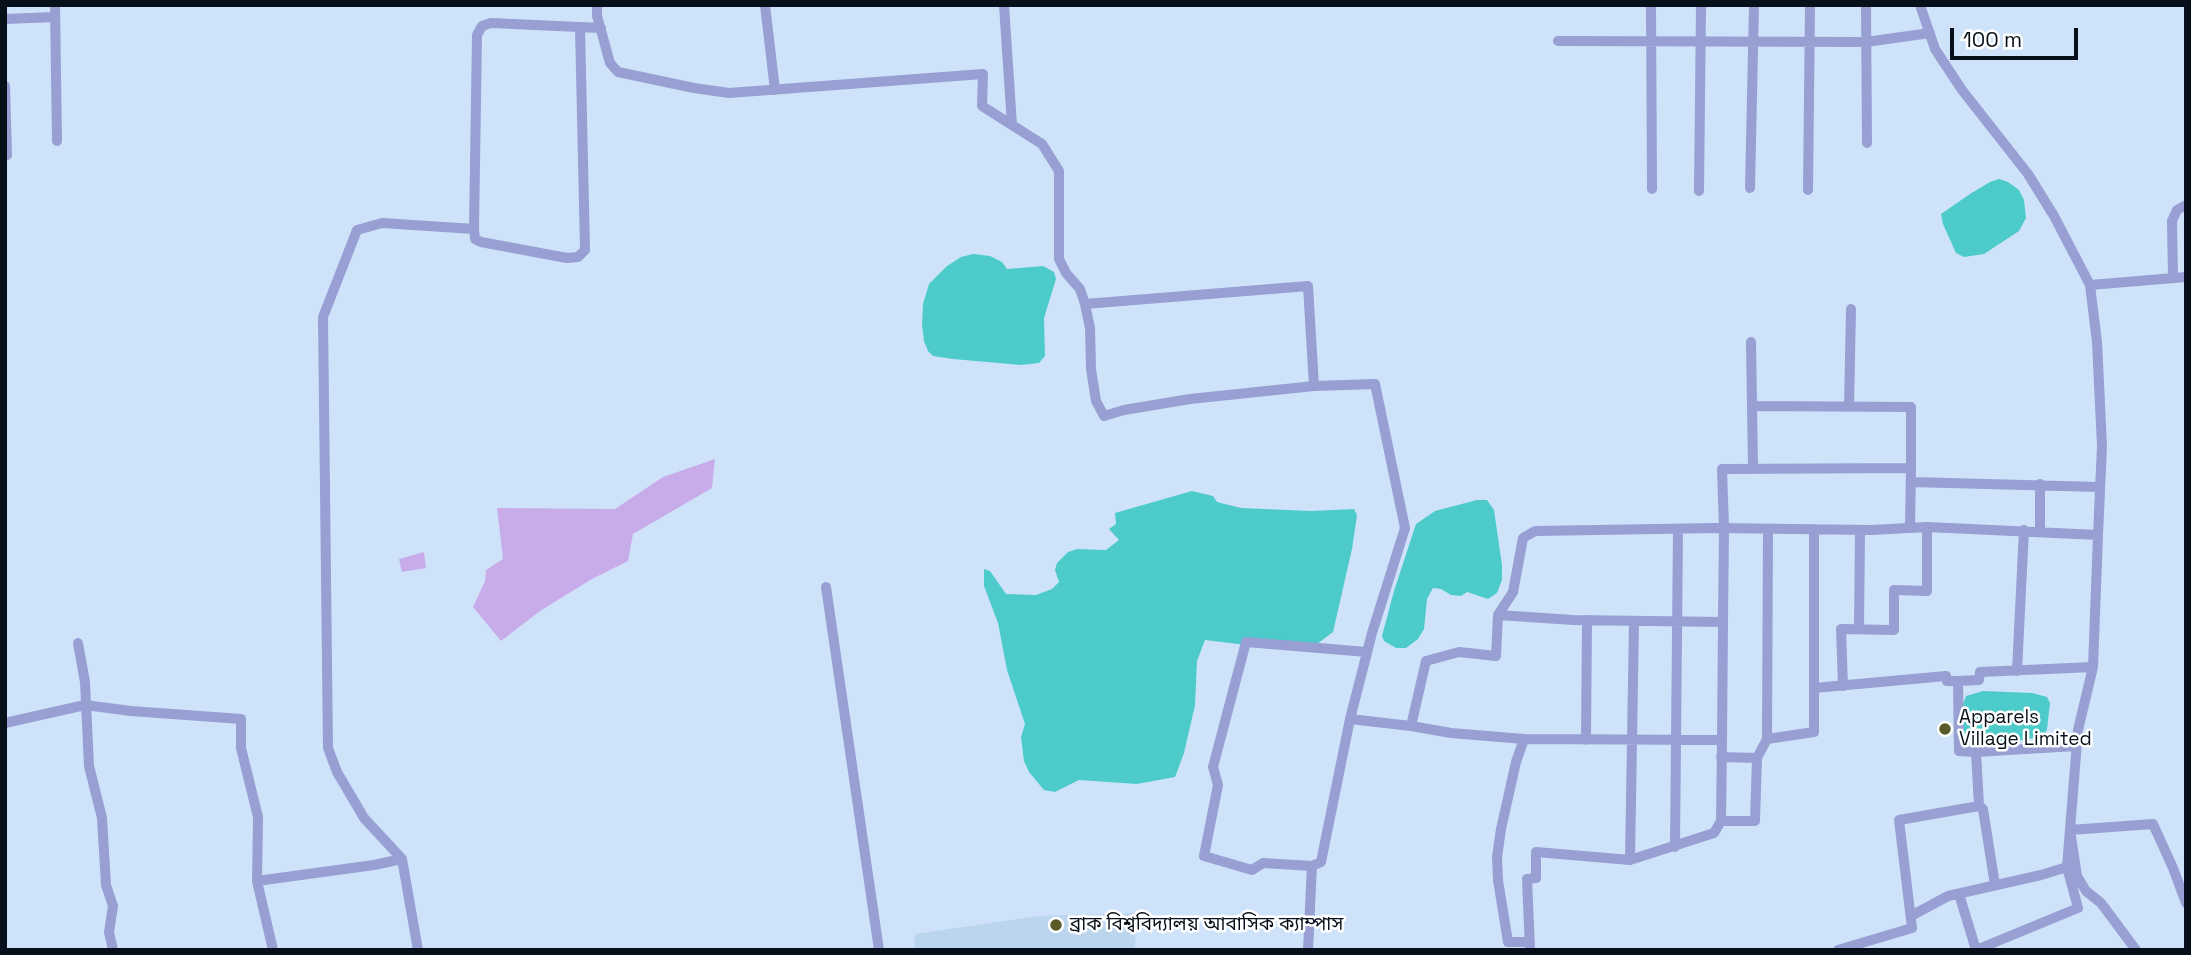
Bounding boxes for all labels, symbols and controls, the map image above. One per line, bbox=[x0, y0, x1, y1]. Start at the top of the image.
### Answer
scale bar bbox=[1953, 14, 2081, 58]
text: 100 m bbox=[1963, 26, 2022, 53]
place label: Apparels Village Limited bbox=[1959, 707, 2092, 751]
marker: Apparels Village Limited bbox=[1937, 721, 1953, 737]
place label: ব্রাক বিশ্ববিদ্যালয় আবাসিক ক্যাম্পাস bbox=[1070, 914, 1343, 936]
marker: ব্রাক বিশ্ববিদ্যালয় আবাসিক ক্যাম্পাস bbox=[1048, 917, 1064, 933]

